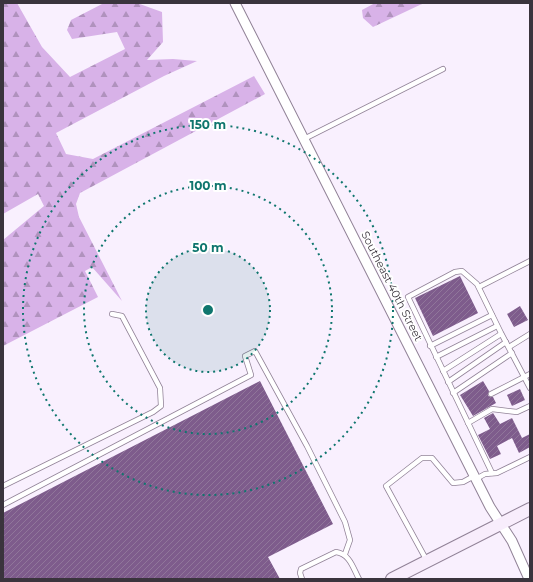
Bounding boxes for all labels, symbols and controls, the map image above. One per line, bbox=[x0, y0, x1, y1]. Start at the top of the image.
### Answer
text: 150 m bbox=[190, 117, 226, 132]
text: 100 m bbox=[190, 178, 226, 193]
street label: Southeast 40th Street bbox=[358, 229, 426, 344]
text: 50 m bbox=[192, 240, 224, 255]
centre of rings bbox=[201, 303, 215, 317]

